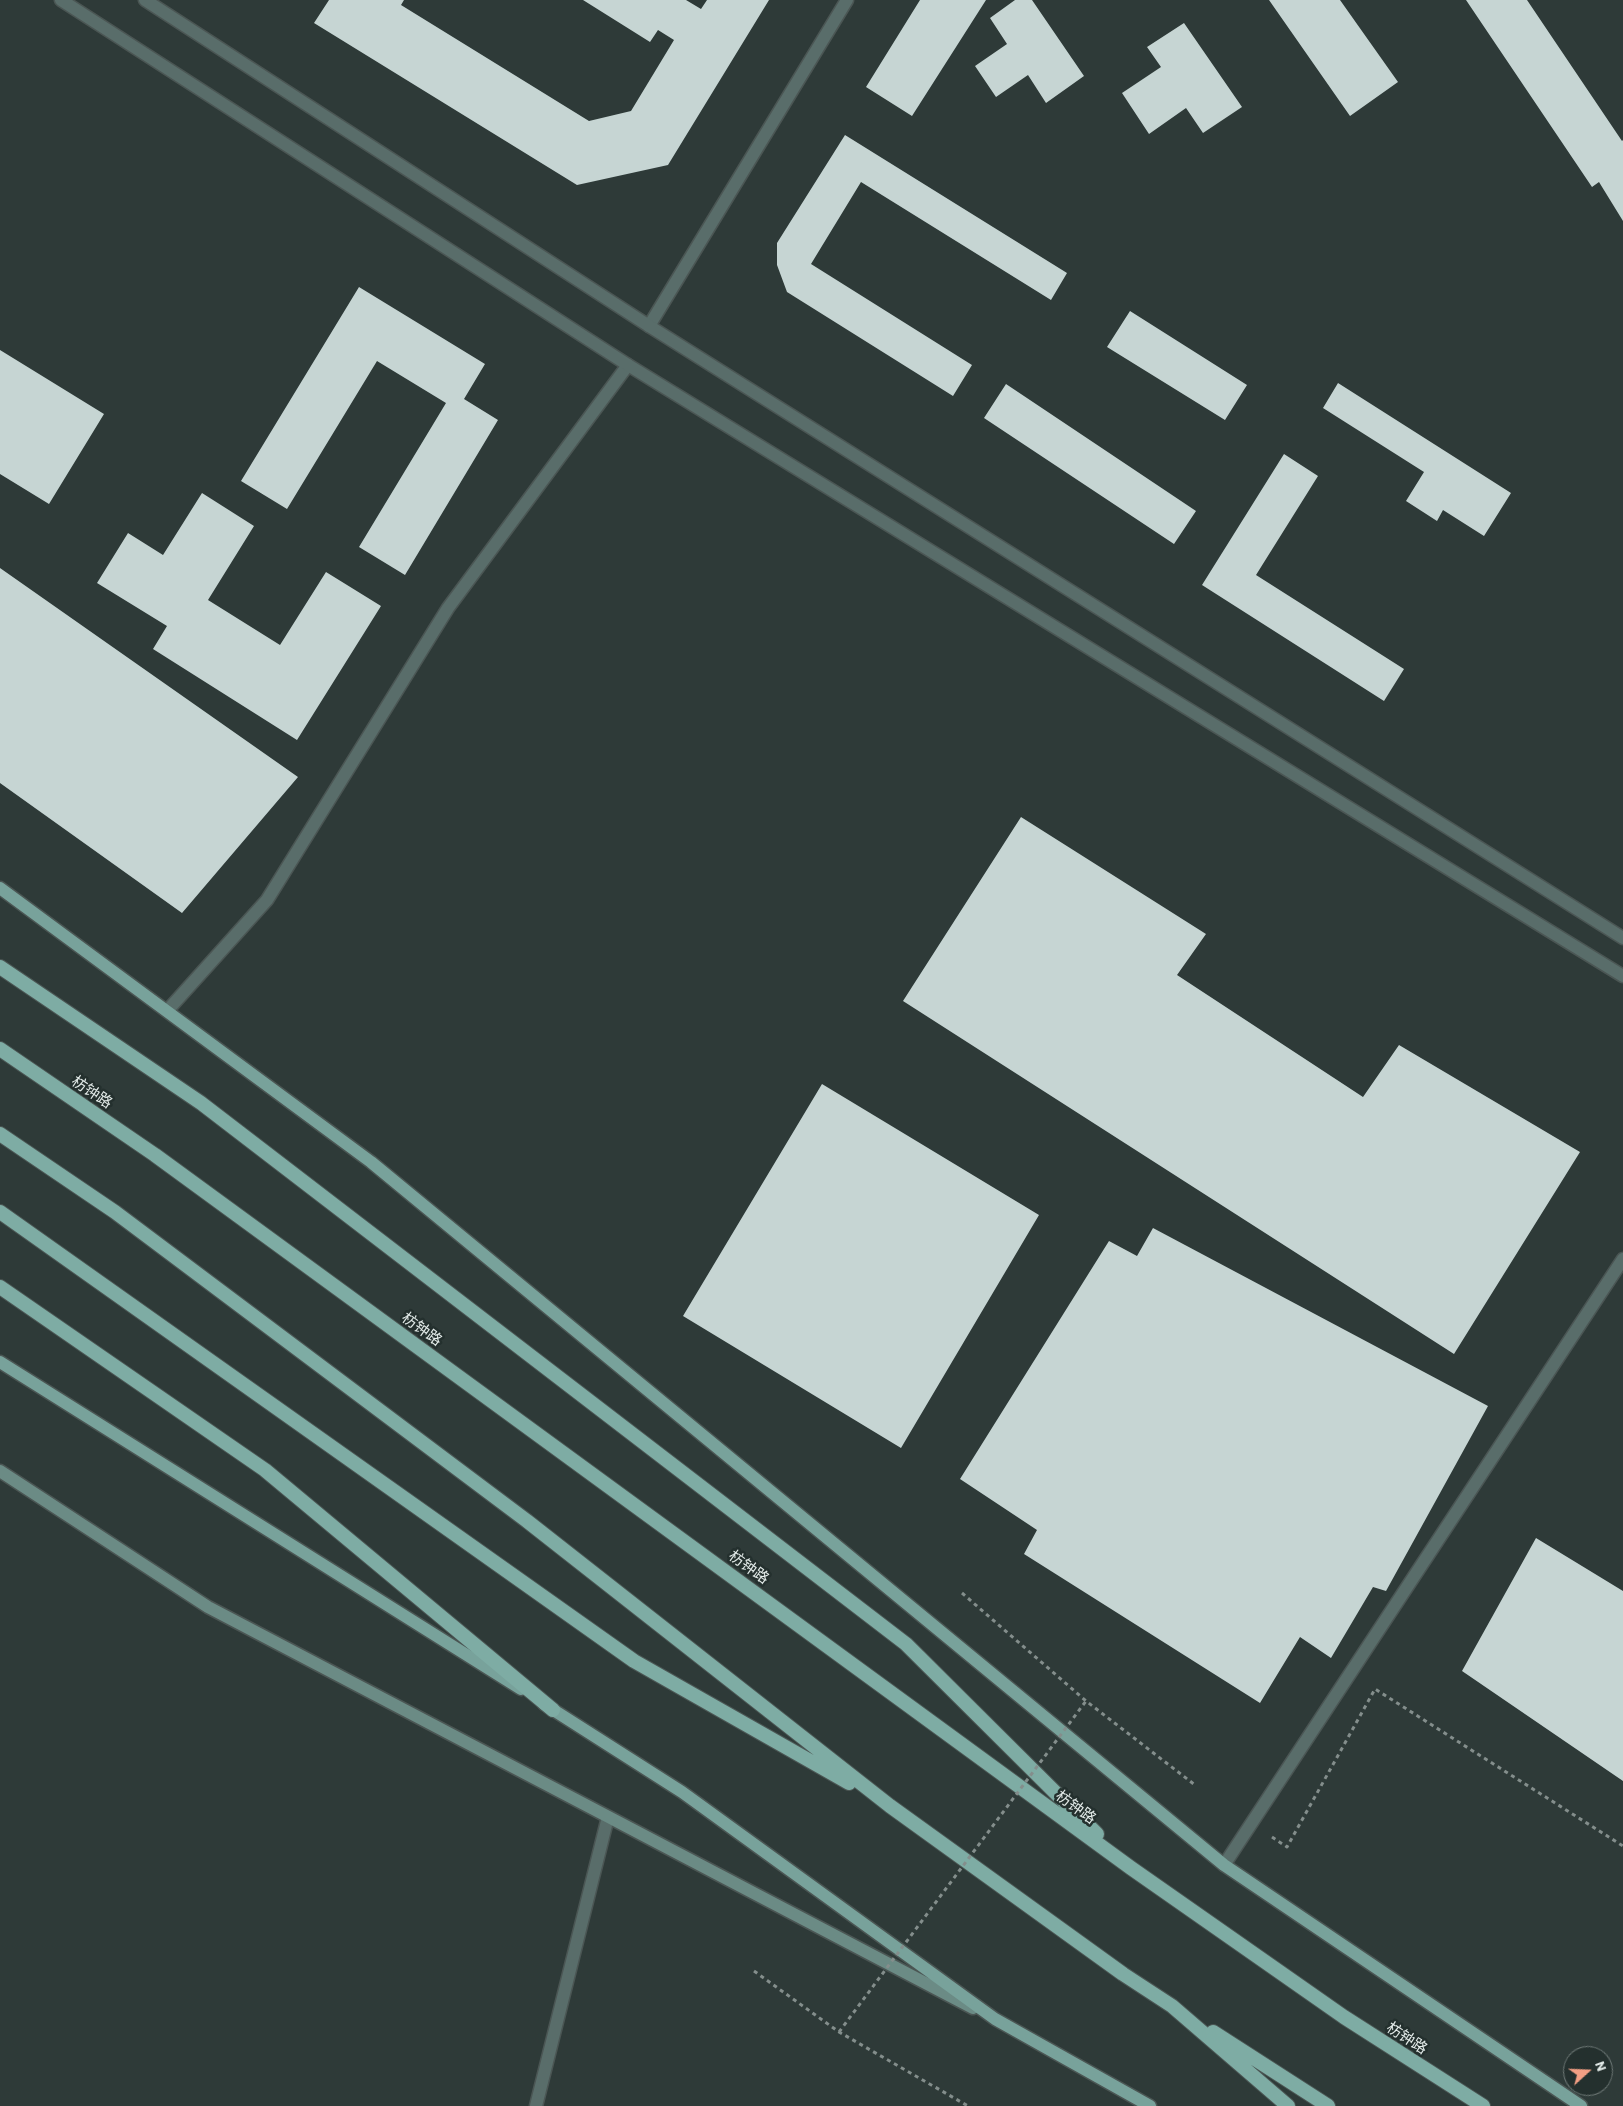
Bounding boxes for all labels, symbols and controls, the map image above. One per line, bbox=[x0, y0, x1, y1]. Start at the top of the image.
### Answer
street label: 枋钟路 bbox=[68, 1072, 116, 1112]
street label: 枋钟路 bbox=[399, 1308, 445, 1350]
street label: 枋钟路 bbox=[726, 1546, 772, 1588]
street label: 枋钟路 bbox=[1053, 1786, 1099, 1828]
street label: 枋钟路 bbox=[1383, 2018, 1431, 2058]
north arrow bbox=[1563, 2046, 1613, 2096]
text: N bbox=[1592, 2059, 1611, 2073]

